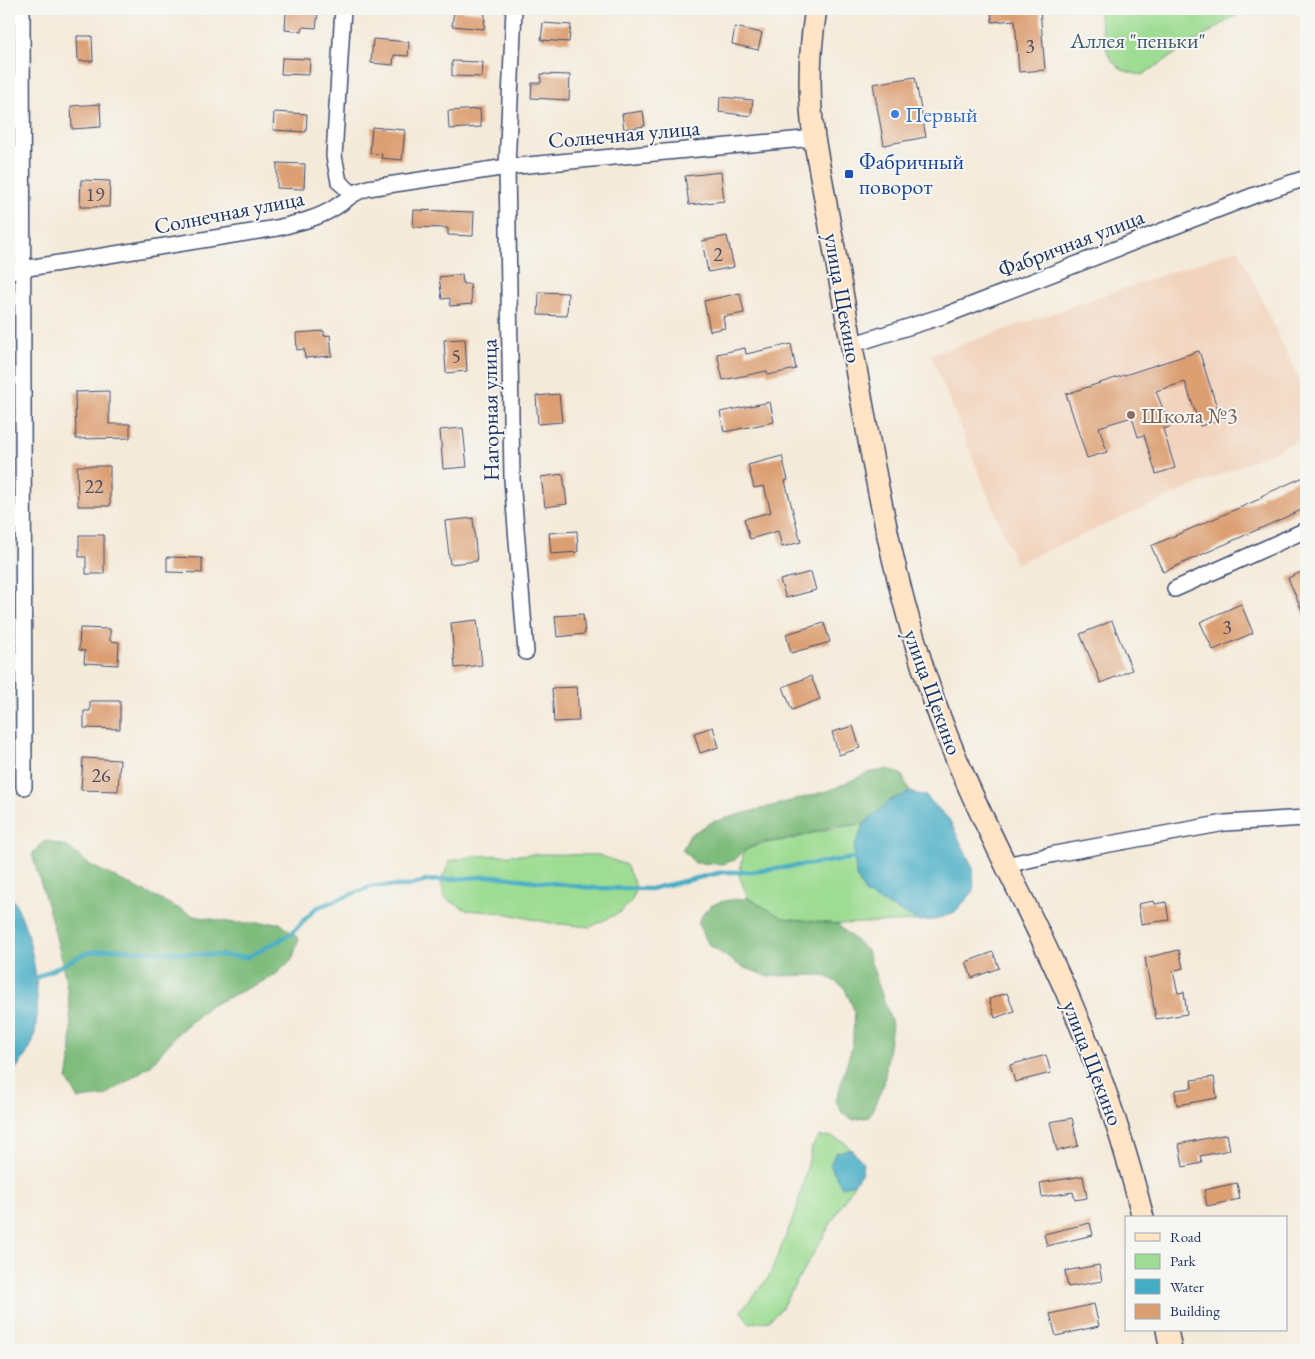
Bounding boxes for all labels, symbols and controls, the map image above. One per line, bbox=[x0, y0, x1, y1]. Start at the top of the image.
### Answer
park label: Аллея "пеньки" bbox=[1069, 26, 1206, 55]
house number: 3 bbox=[1025, 33, 1035, 59]
place label: Первый bbox=[905, 100, 978, 129]
marker: Первый bbox=[889, 108, 901, 120]
street label: Солнечная улица bbox=[547, 113, 701, 155]
place label: Фабричный поворот bbox=[859, 147, 964, 201]
marker: Фабричный поворот bbox=[843, 168, 855, 180]
house number: 19 bbox=[85, 181, 105, 207]
street label: Солнечная улица bbox=[151, 183, 307, 241]
street label: Фабричная улица bbox=[994, 202, 1148, 284]
street label: улица Щекино bbox=[817, 231, 869, 365]
house number: 2 bbox=[713, 241, 723, 267]
street label: Нагорная улица bbox=[474, 338, 506, 482]
house number: 5 bbox=[451, 343, 461, 369]
place label: Школа №3 bbox=[1141, 401, 1238, 430]
marker: Школа №3 bbox=[1125, 409, 1137, 421]
house number: 22 bbox=[84, 473, 104, 499]
house number: 3 bbox=[1222, 614, 1232, 640]
street label: улица Щекино bbox=[897, 625, 969, 759]
house number: 26 bbox=[91, 762, 111, 788]
street label: улица Щекино bbox=[1056, 996, 1130, 1130]
legend bbox=[1125, 1216, 1288, 1332]
text: Road bbox=[1170, 1227, 1202, 1246]
text: Park bbox=[1170, 1251, 1197, 1270]
text: Water bbox=[1170, 1277, 1204, 1296]
text: Building bbox=[1170, 1301, 1220, 1320]

